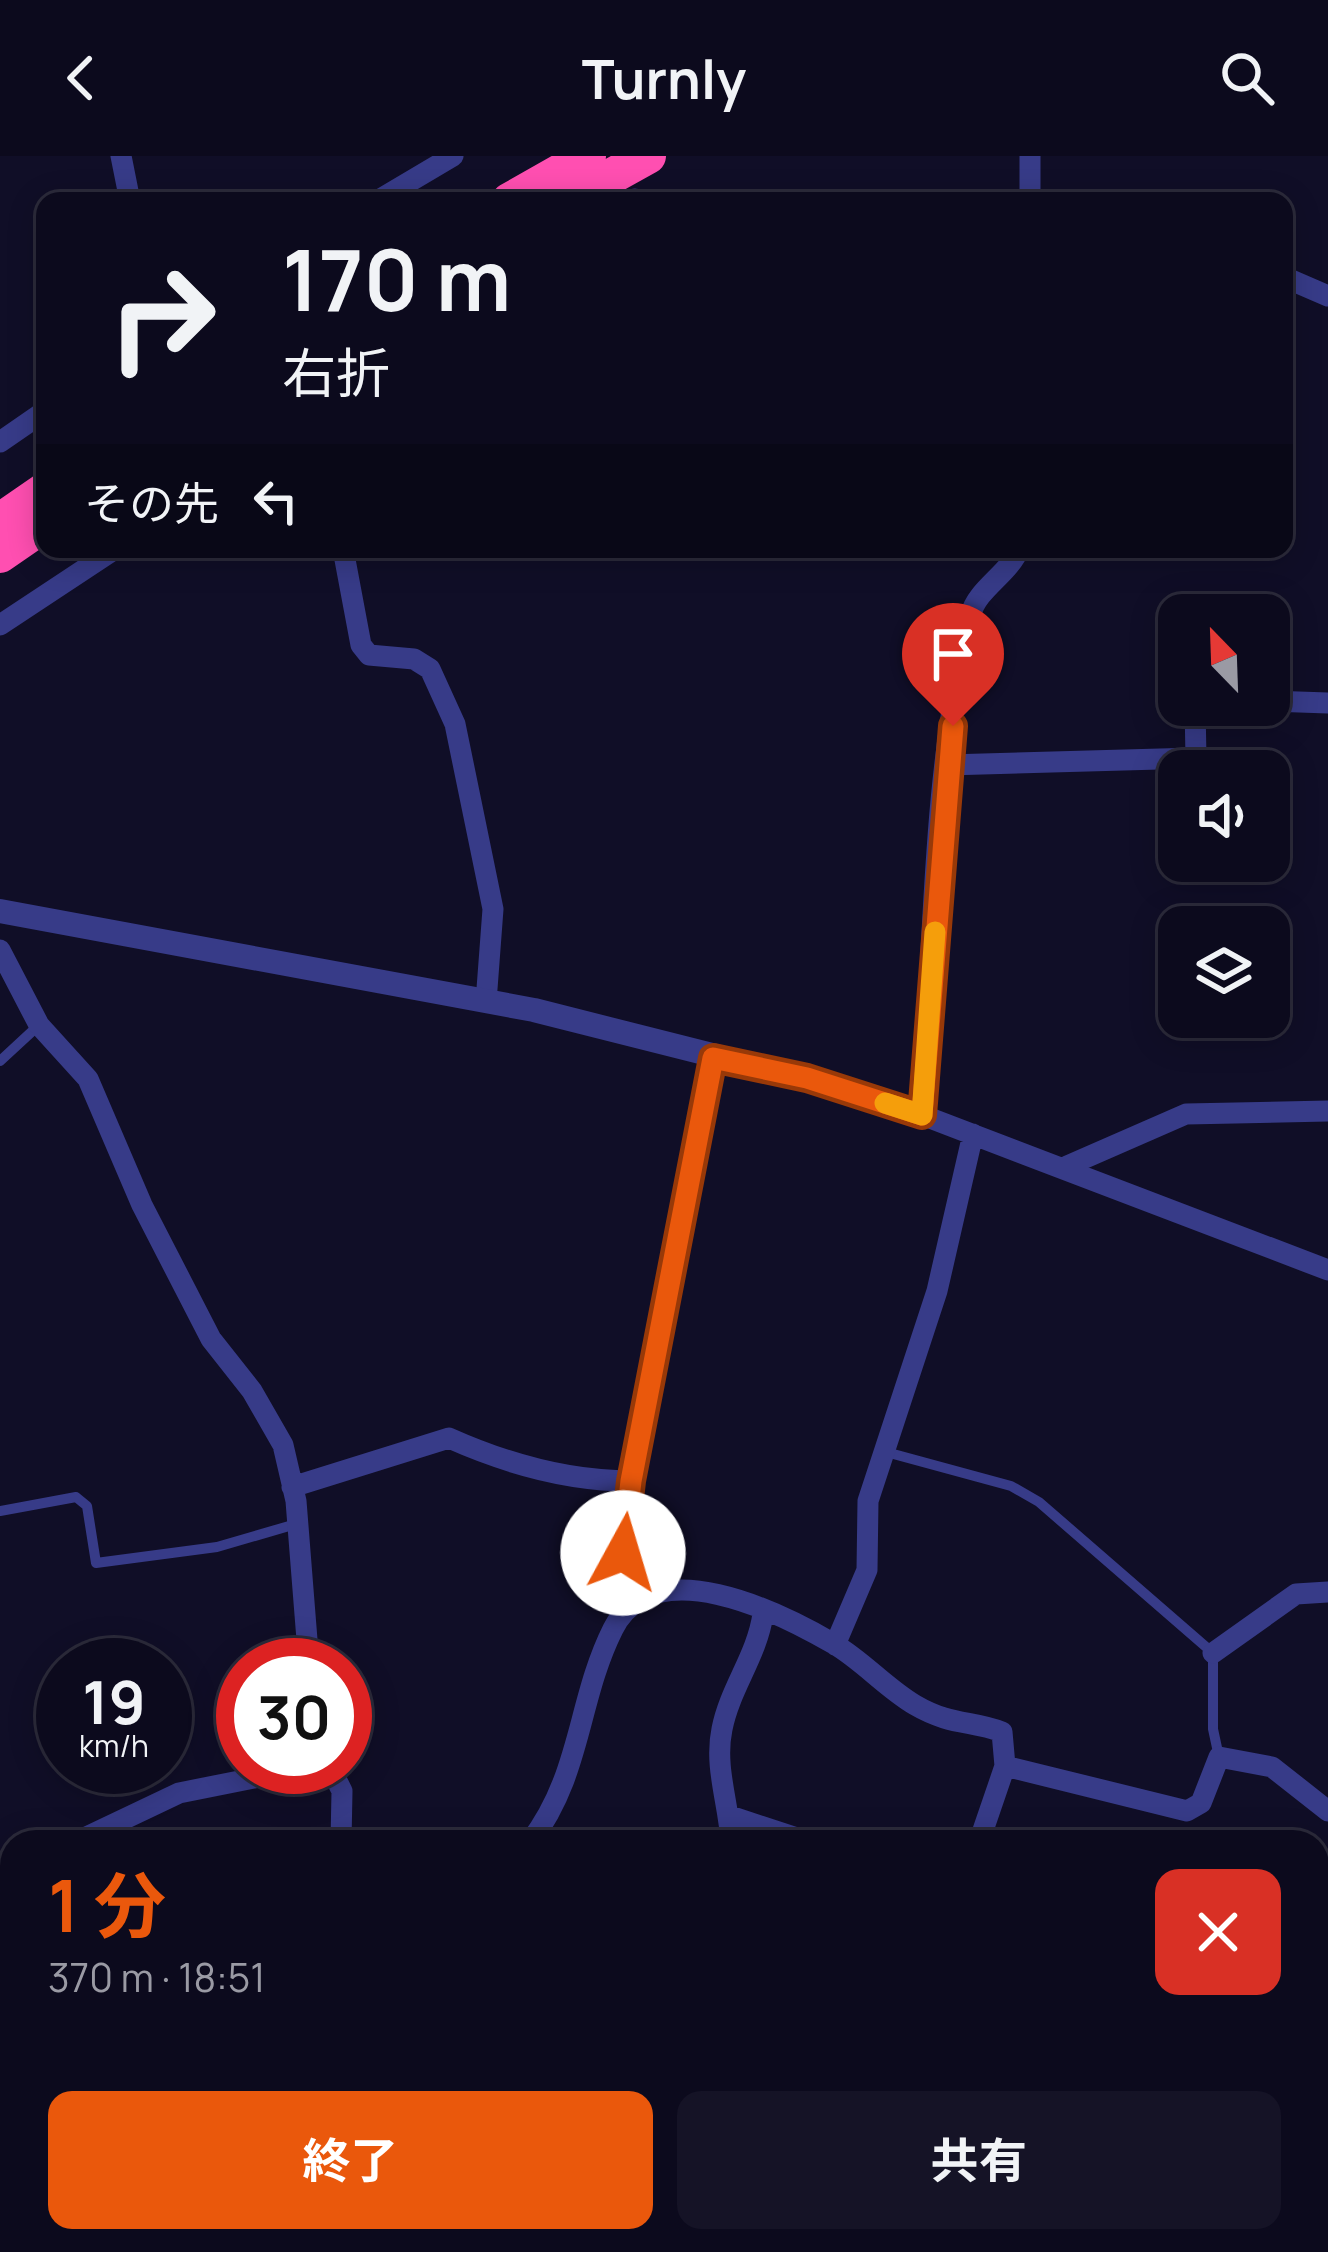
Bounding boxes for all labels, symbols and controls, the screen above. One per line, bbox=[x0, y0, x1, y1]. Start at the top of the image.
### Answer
text: Turnly bbox=[582, 41, 746, 115]
icon: back bbox=[48, 45, 114, 111]
icon: search bbox=[1214, 45, 1280, 111]
text: 170 m bbox=[282, 221, 511, 336]
icon: right bbox=[84, 240, 240, 396]
text: 右折 bbox=[282, 335, 390, 409]
icon: left bbox=[243, 468, 309, 534]
text: その先 bbox=[84, 472, 219, 534]
north arrow bbox=[1158, 594, 1290, 726]
map controls bbox=[1158, 594, 1290, 1038]
pin bbox=[902, 603, 1004, 726]
icon: arrive bbox=[920, 621, 986, 687]
button: sound bbox=[1158, 750, 1290, 882]
button: layers bbox=[1158, 906, 1290, 1038]
position arrow bbox=[560, 1490, 686, 1616]
speed limit sign: 30 bbox=[216, 1638, 372, 1794]
text: 19 bbox=[82, 1660, 146, 1742]
text: km/h bbox=[79, 1725, 149, 1766]
text: 1 分 bbox=[48, 1855, 166, 1954]
button: close bbox=[1155, 1869, 1281, 1995]
text: 370 m · 18:51 bbox=[48, 1950, 265, 2004]
button: 終了 bbox=[48, 2091, 653, 2229]
button: 共有 bbox=[677, 2091, 1281, 2229]

